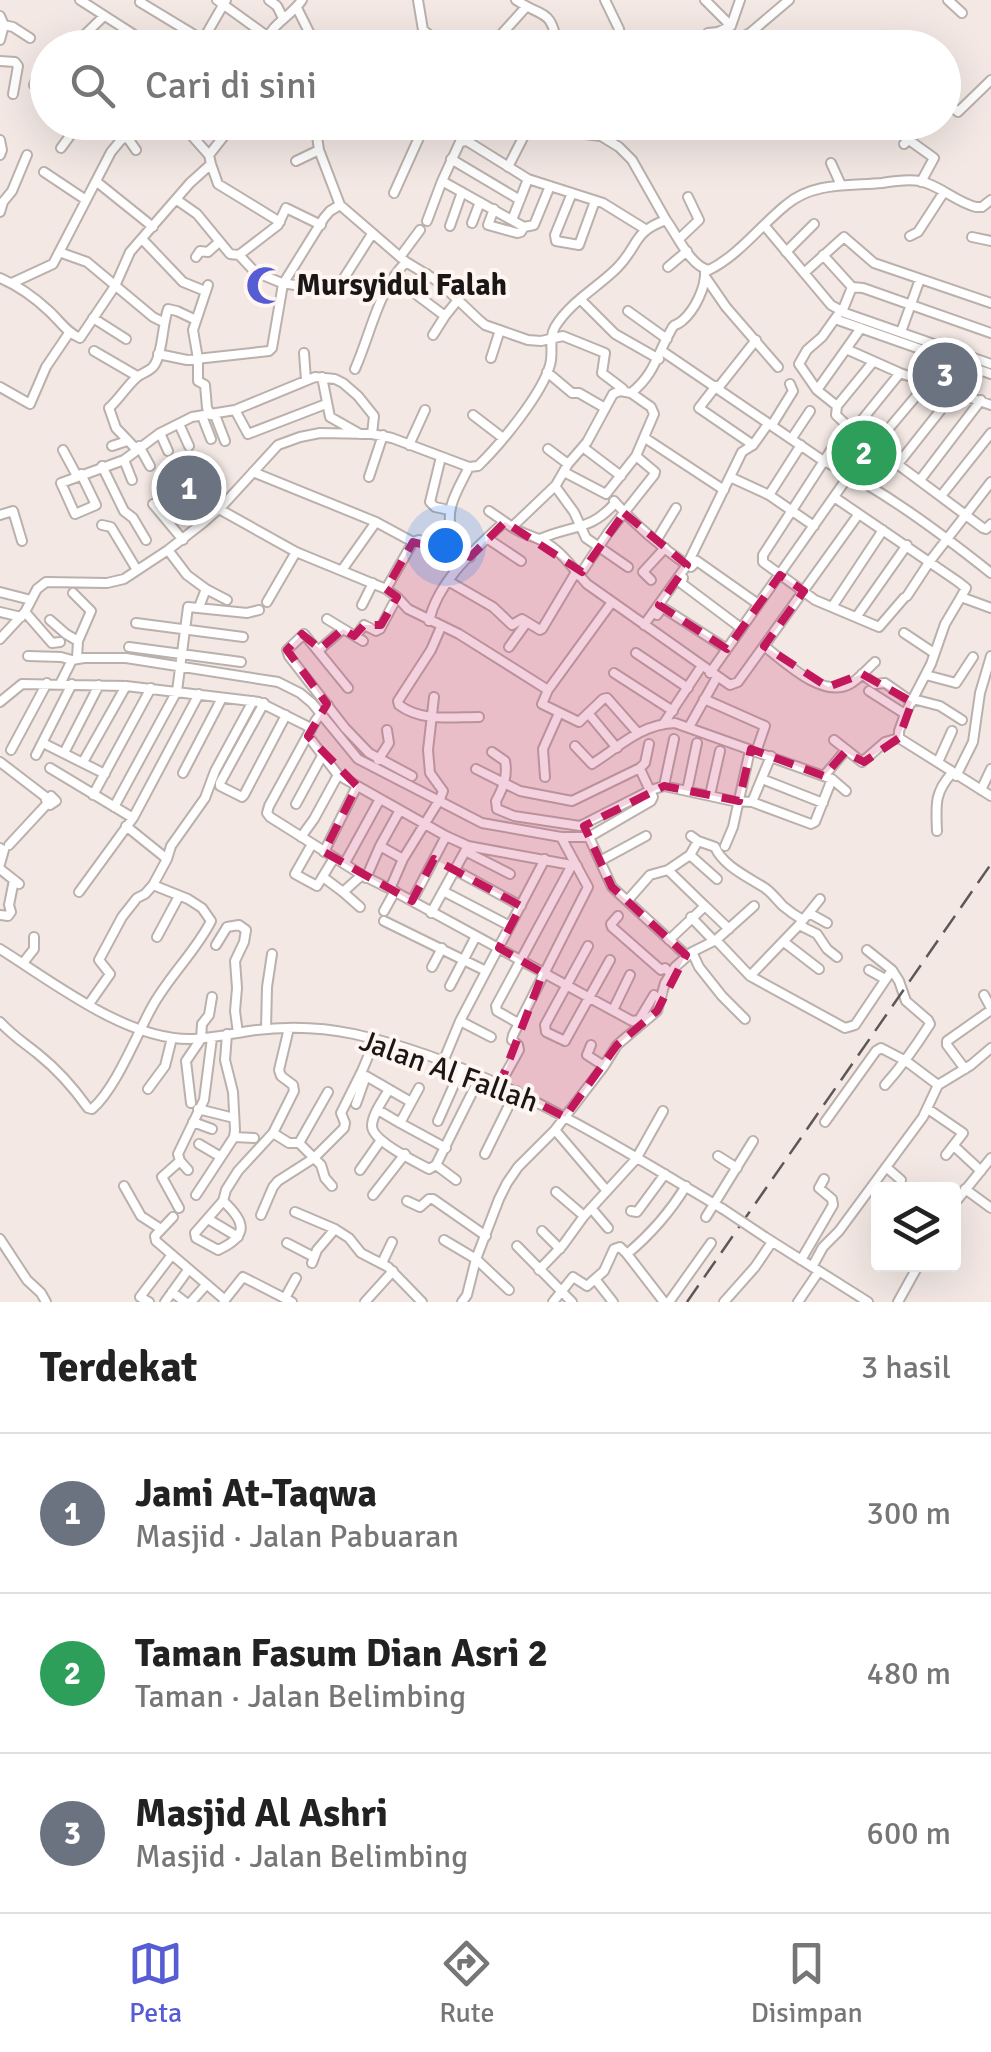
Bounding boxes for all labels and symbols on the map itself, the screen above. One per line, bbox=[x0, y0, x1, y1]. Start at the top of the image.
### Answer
mosque icon: Mursyidul Falah bbox=[245, 264, 287, 306]
place label: Mursyidul Falah bbox=[296, 267, 507, 304]
pin: 3 bbox=[912, 338, 978, 412]
pin: 2 bbox=[832, 416, 896, 490]
pin: 1 bbox=[156, 450, 222, 526]
your location bbox=[420, 520, 471, 571]
street label: Jalan Al Fallah bbox=[355, 1022, 543, 1121]

